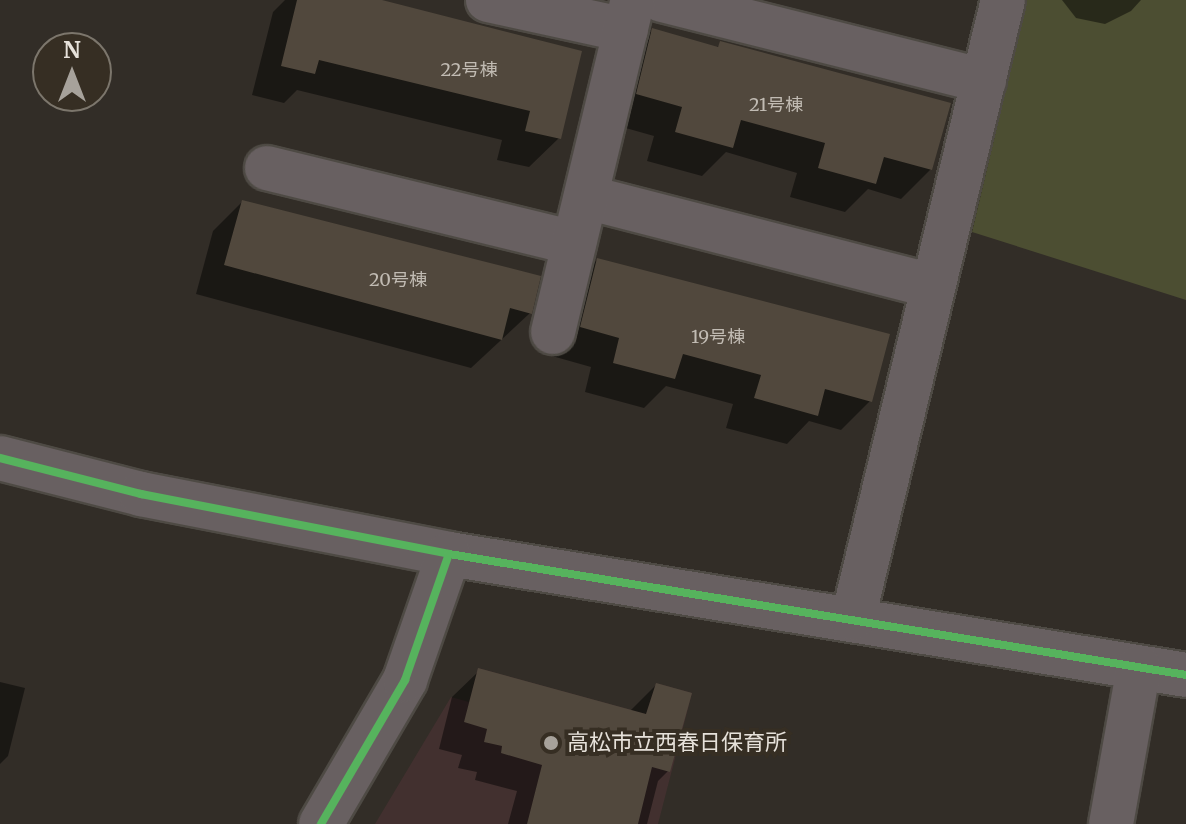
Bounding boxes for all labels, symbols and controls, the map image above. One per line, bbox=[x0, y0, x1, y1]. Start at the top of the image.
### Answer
north arrow bbox=[32, 32, 112, 112]
text: N bbox=[63, 36, 81, 64]
house number: 22号棟 bbox=[440, 59, 498, 81]
house number: 21号棟 bbox=[749, 94, 803, 116]
house number: 20号棟 bbox=[369, 269, 427, 291]
house number: 19号棟 bbox=[691, 326, 745, 348]
place label: 高松市立西春日保育所 bbox=[567, 730, 787, 756]
marker: 高松市立西春日保育所 bbox=[542, 734, 560, 752]

